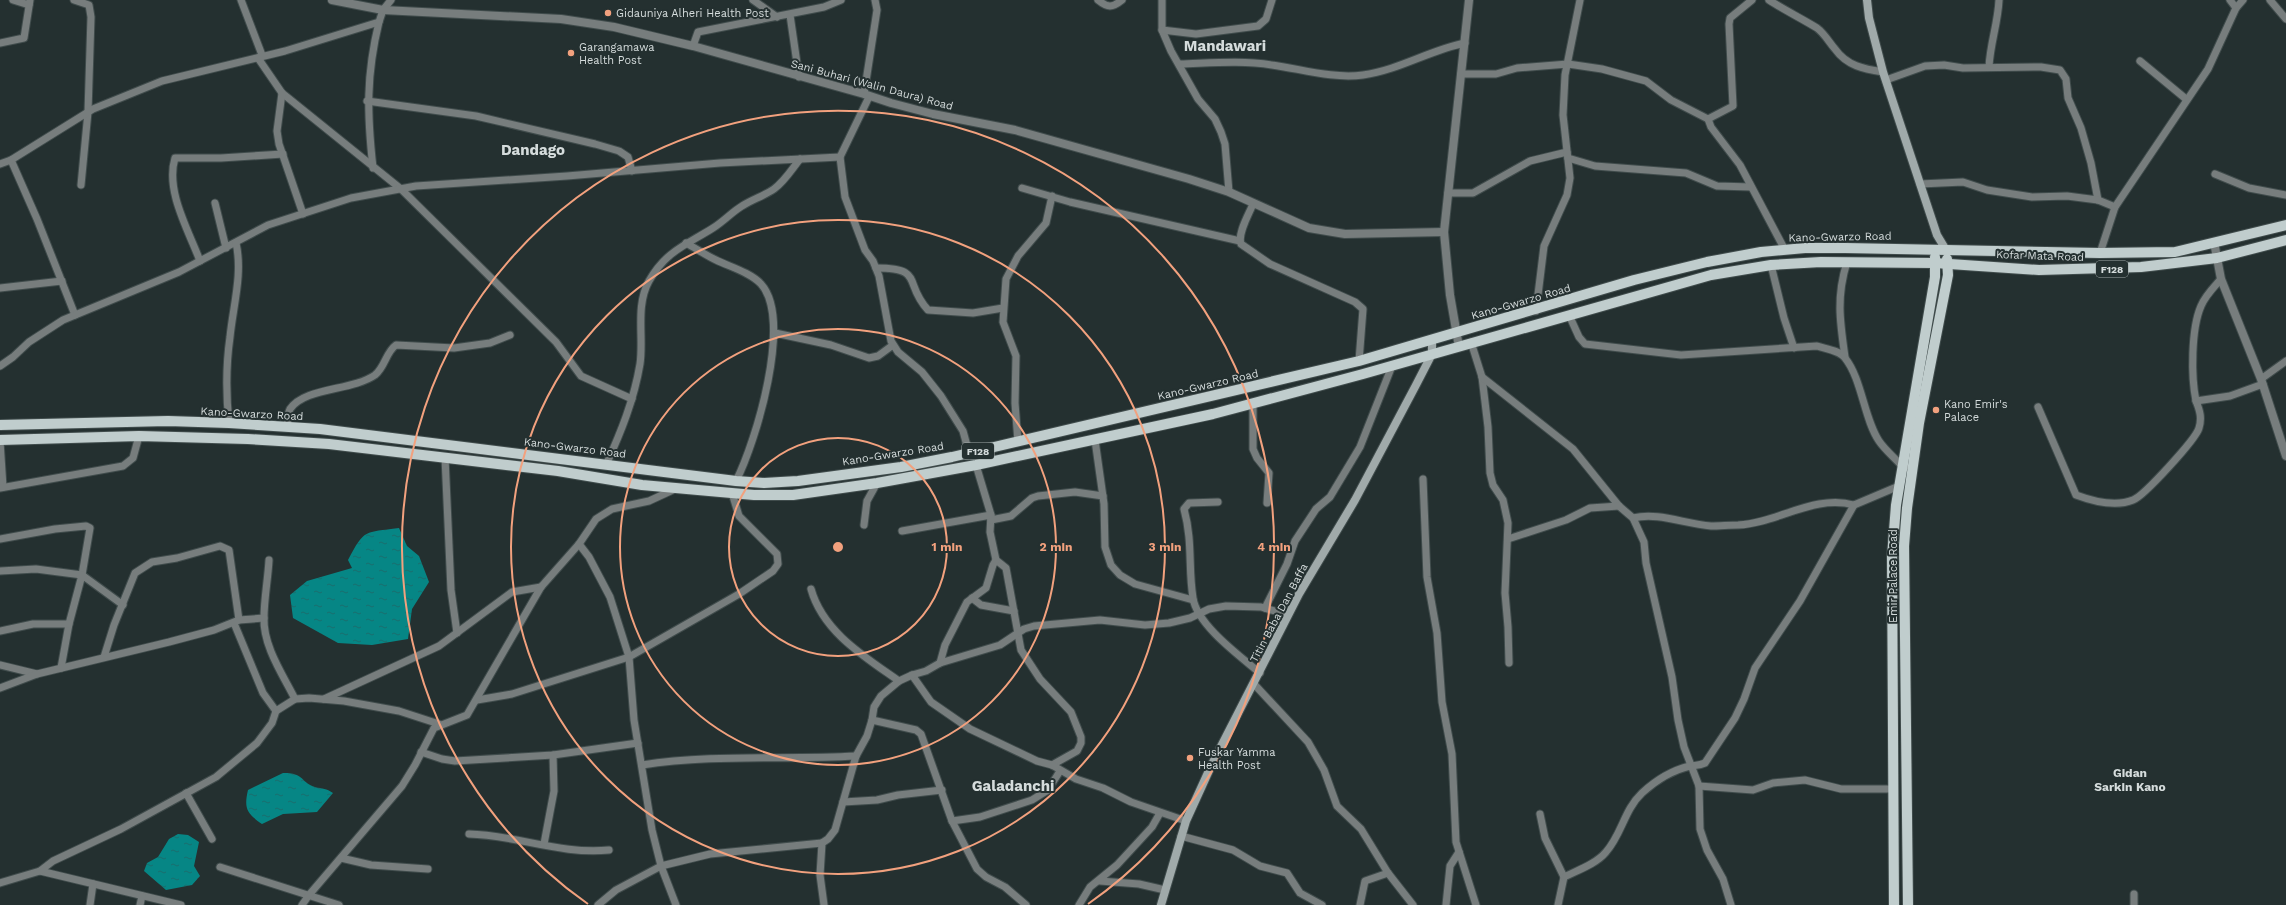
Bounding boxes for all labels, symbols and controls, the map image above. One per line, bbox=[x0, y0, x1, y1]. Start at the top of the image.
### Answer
place label: Gidauniya Alheri Health Post bbox=[616, 7, 769, 20]
marker: Gidauniya Alheri Health Post bbox=[603, 8, 613, 18]
district label: Mandawari bbox=[1184, 37, 1266, 55]
place label: Garangamawa Health Post bbox=[579, 41, 655, 67]
marker: Garangamawa Health Post bbox=[566, 48, 576, 58]
street label: Sani Buhari (Walin Daura) Road bbox=[789, 57, 955, 113]
district label: Dandago bbox=[501, 141, 565, 159]
street label: Kano-Gwarzo Road bbox=[1788, 230, 1892, 244]
street label: Kofar Mata Road bbox=[1996, 248, 2084, 264]
road number: F128 bbox=[2096, 261, 2128, 277]
street label: Kano-Gwarzo Road bbox=[1470, 282, 1572, 322]
street label: Kano-Gwarzo Road bbox=[1156, 367, 1260, 403]
place label: Kano Emir's Palace bbox=[1944, 398, 2008, 424]
street label: Kano-Gwarzo Road bbox=[200, 405, 304, 423]
marker: Kano Emir's Palace bbox=[1931, 405, 1941, 415]
street label: Kano-Gwarzo Road bbox=[523, 435, 627, 461]
street label: Kano-Gwarzo Road bbox=[841, 440, 945, 468]
road number: F128 bbox=[962, 443, 994, 459]
street label: Emir Palace Road bbox=[1887, 529, 1900, 623]
centre of rings bbox=[831, 540, 845, 554]
text: 1 min bbox=[932, 540, 962, 554]
text: 2 min bbox=[1040, 540, 1072, 554]
text: 3 min bbox=[1149, 540, 1181, 554]
text: 4 min bbox=[1257, 540, 1291, 554]
street label: Titin Baba Dan Baffa bbox=[1247, 561, 1311, 665]
place label: Fuskar Yamma Health Post bbox=[1198, 746, 1275, 772]
marker: Fuskar Yamma Health Post bbox=[1185, 753, 1195, 763]
district label: Gidan Sarkin Kano bbox=[2094, 766, 2166, 794]
district label: Galadanchi bbox=[972, 777, 1054, 795]

